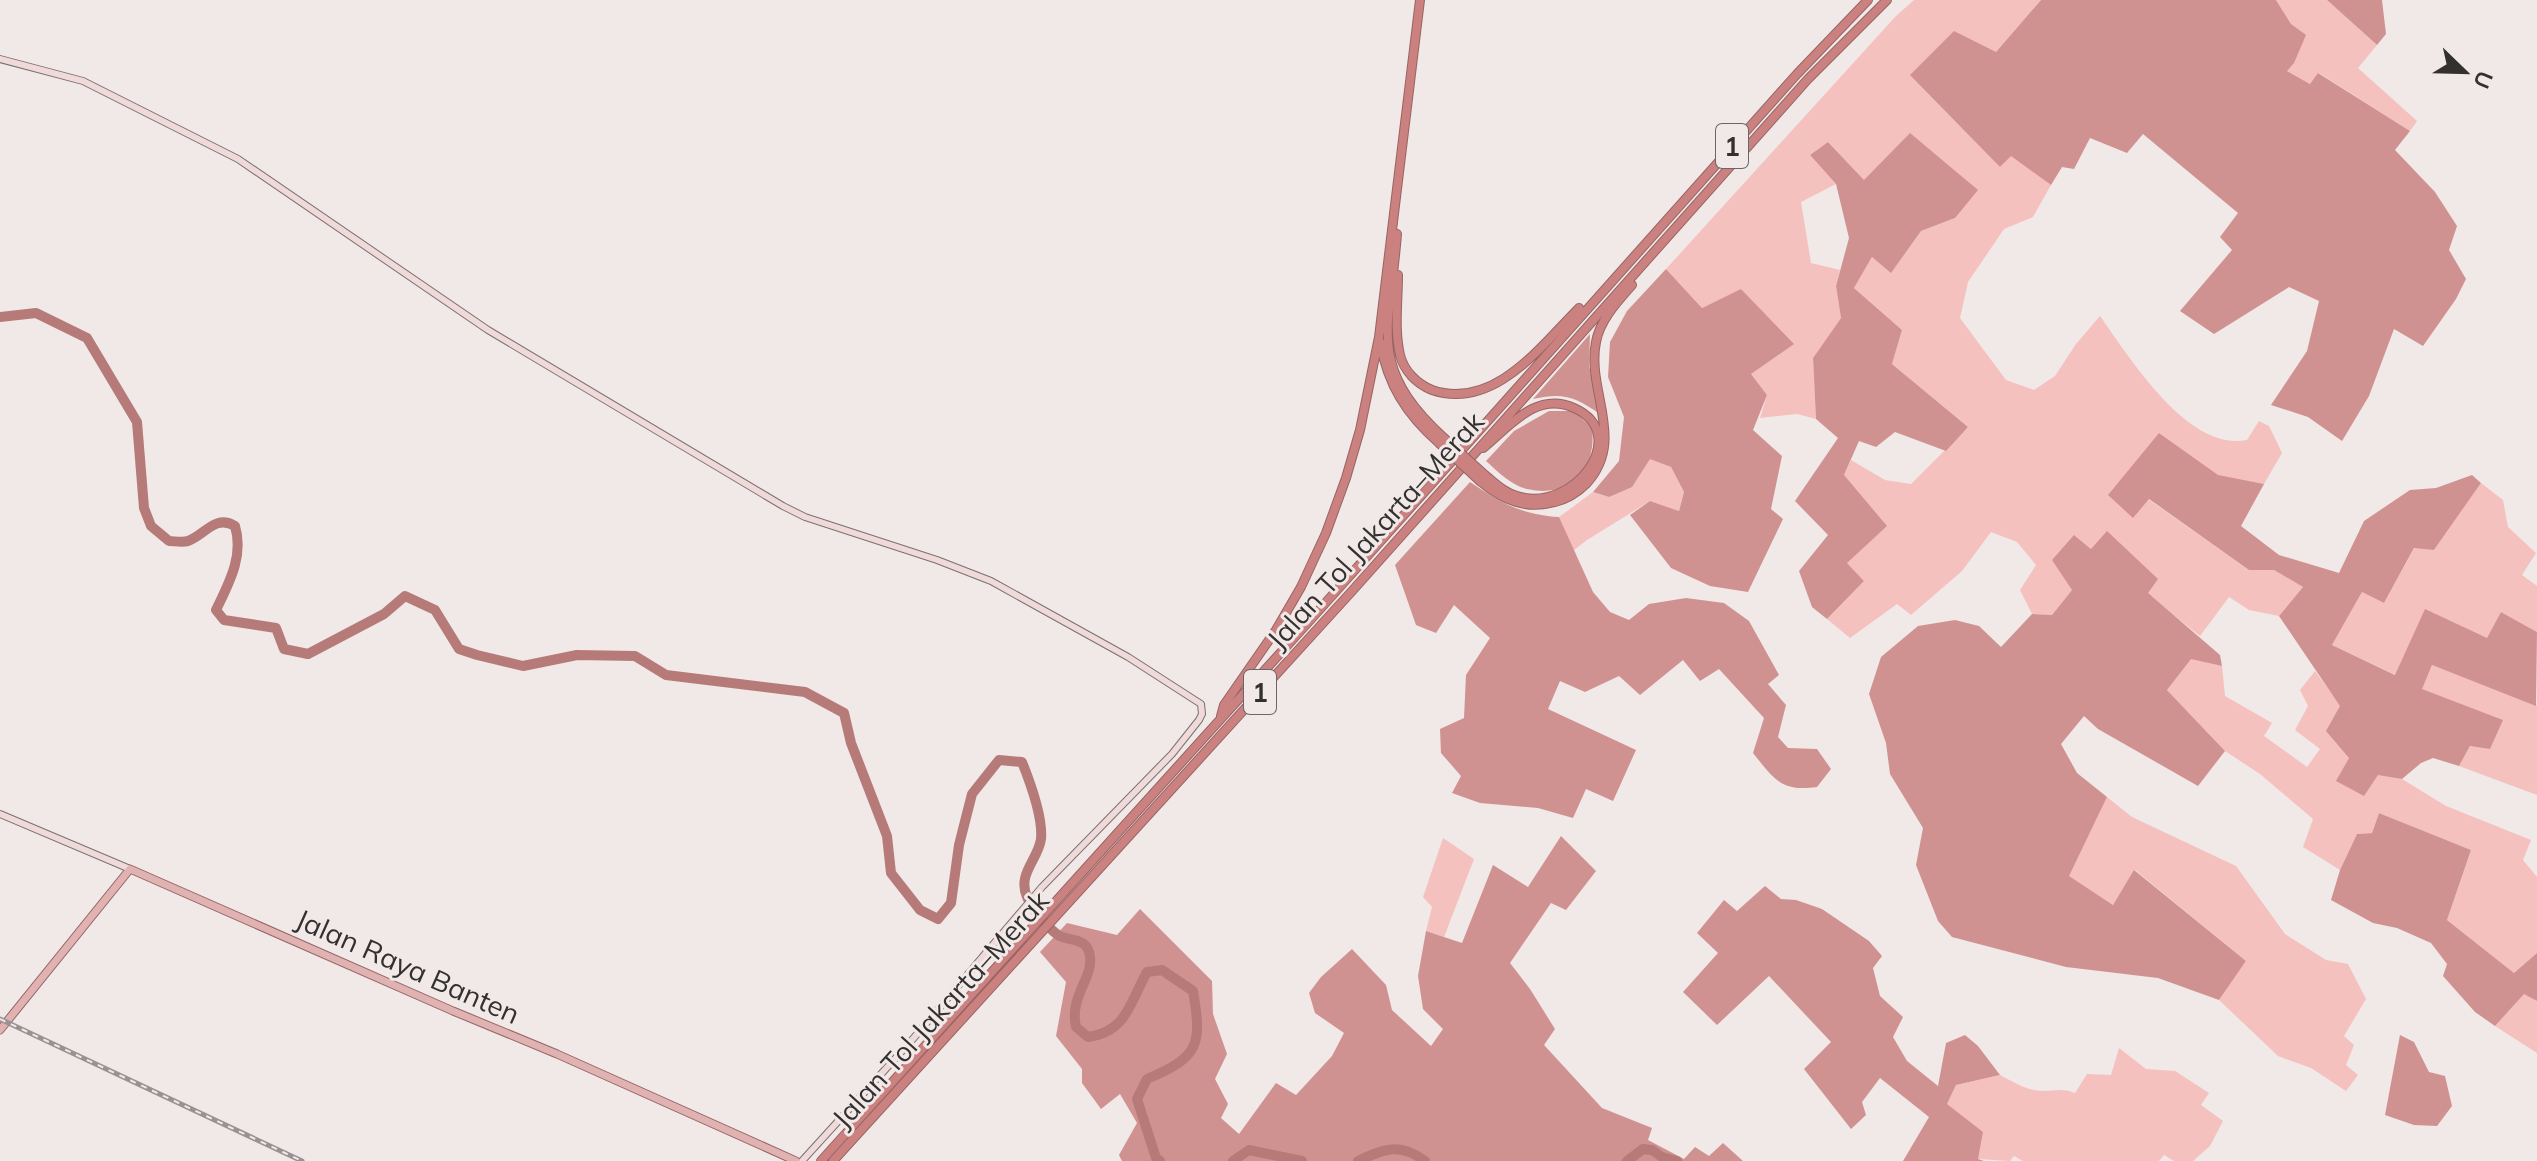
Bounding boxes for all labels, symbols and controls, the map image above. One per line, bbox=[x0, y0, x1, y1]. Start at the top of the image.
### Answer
north arrow bbox=[2425, 32, 2505, 112]
text: U bbox=[2467, 67, 2499, 93]
road number: 1 bbox=[1716, 124, 1748, 168]
street label: Jalan Tol Jakarta–Merak bbox=[1259, 404, 1491, 656]
road number: 1 bbox=[1244, 670, 1276, 714]
street label: Jalan Tol Jakarta–Merak bbox=[824, 883, 1056, 1135]
street label: Jalan Raya Banten bbox=[291, 901, 525, 1031]

